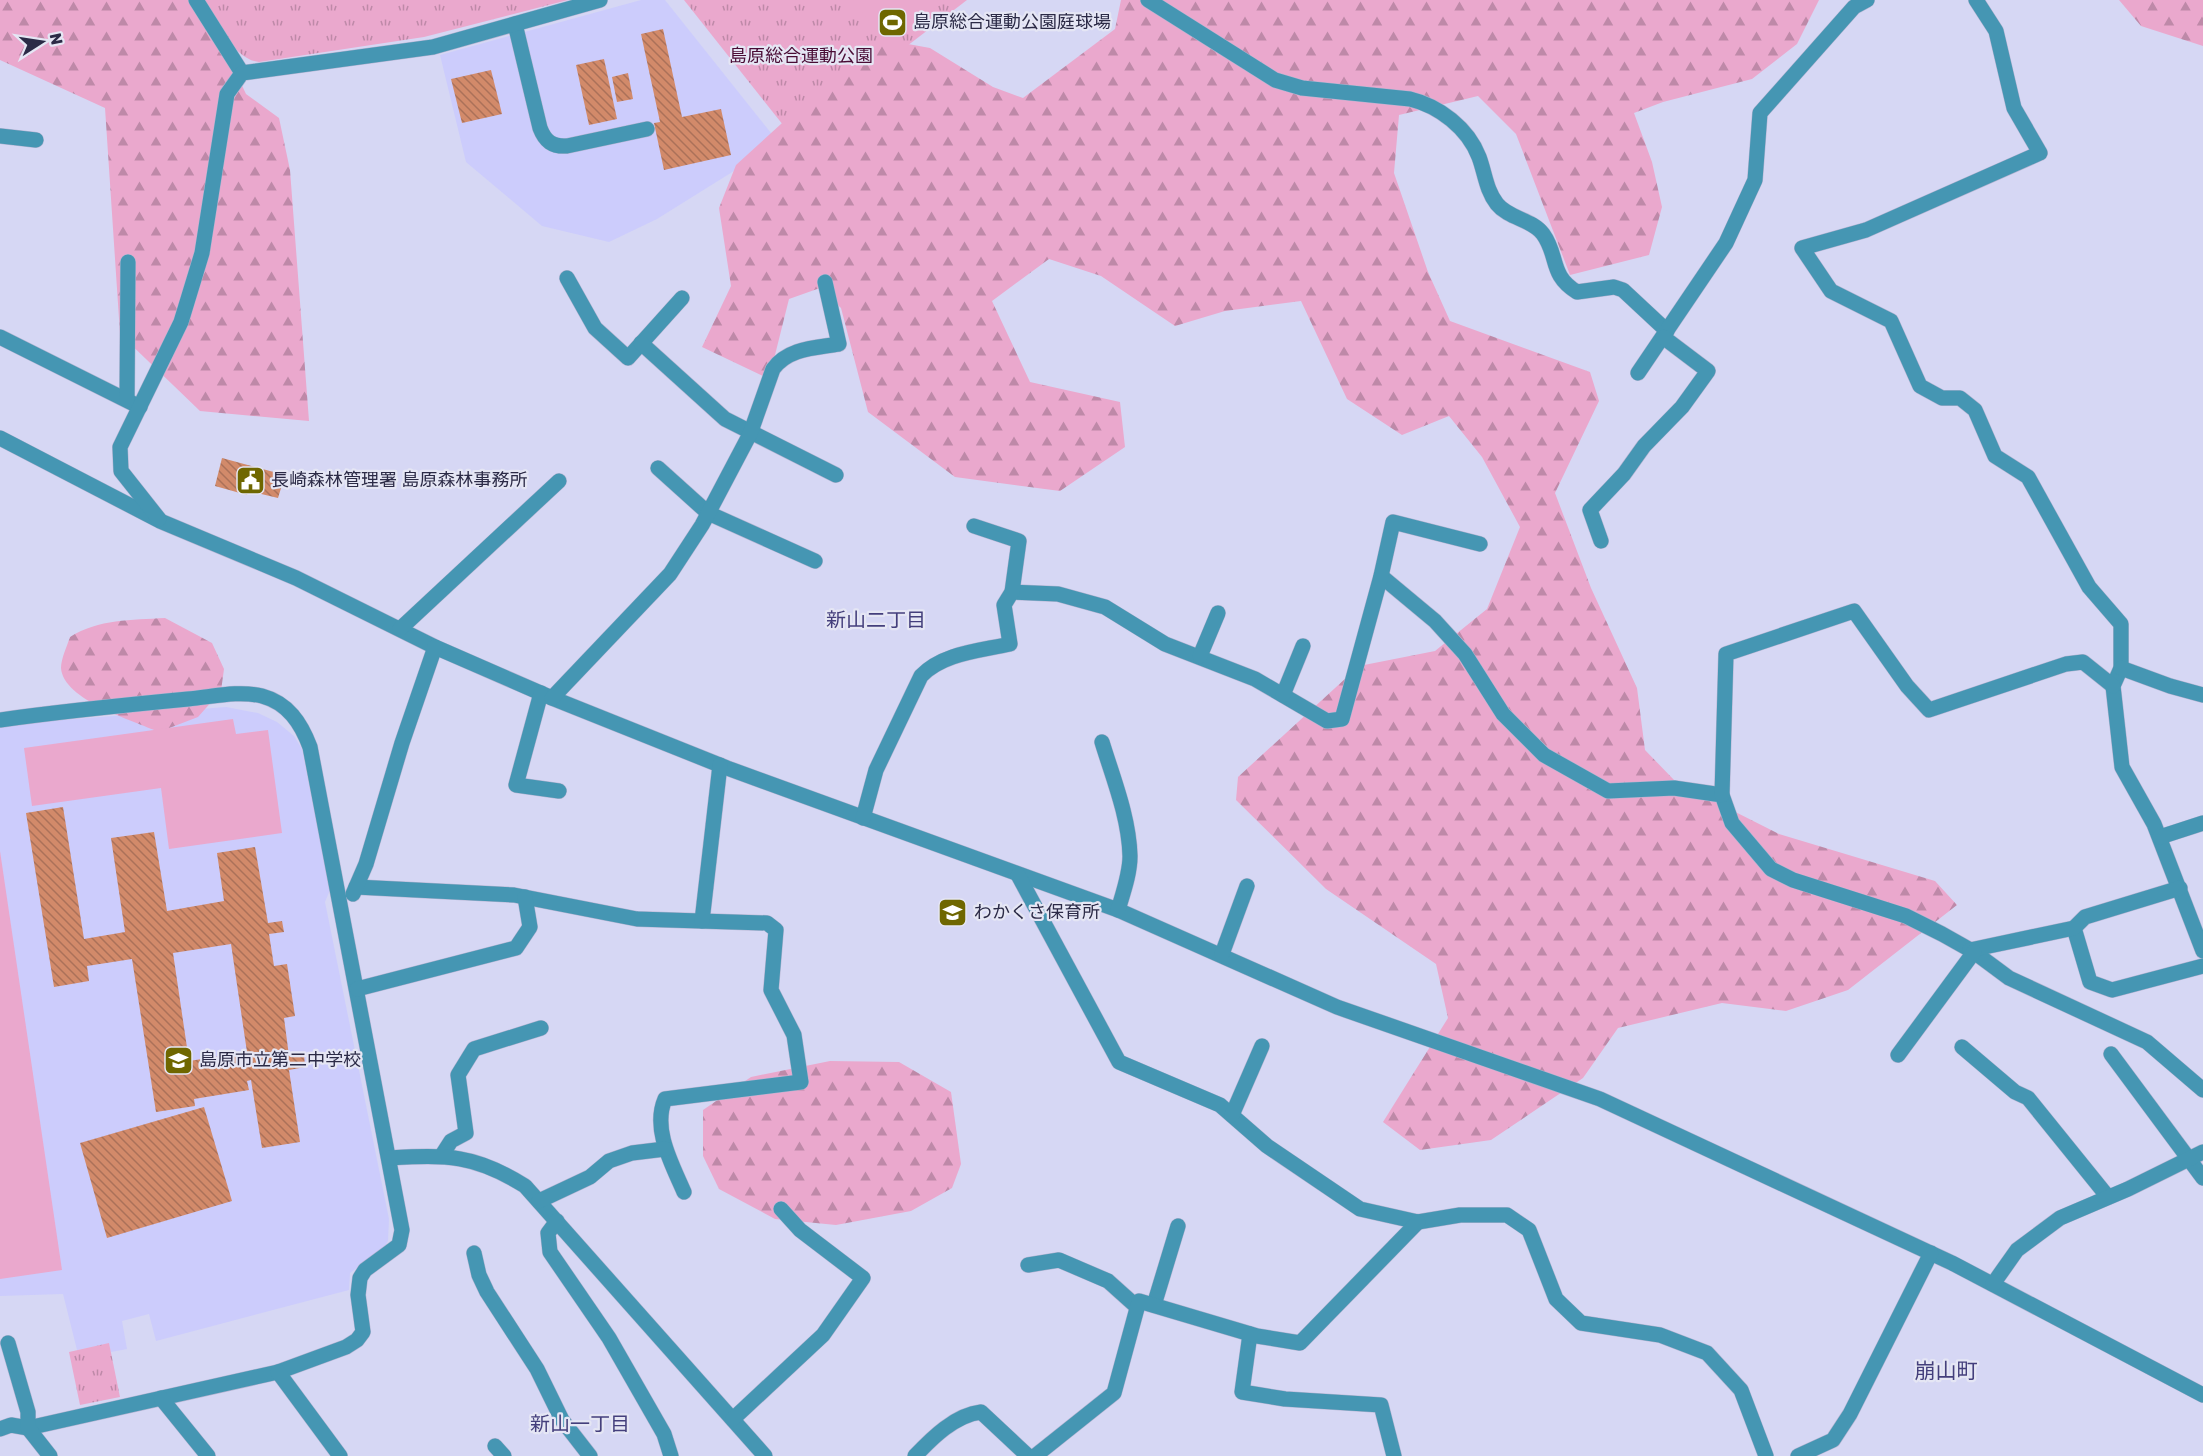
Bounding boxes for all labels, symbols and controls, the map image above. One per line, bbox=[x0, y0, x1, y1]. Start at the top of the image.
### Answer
sports icon: 島原総合運動公園庭球場 bbox=[876, 6, 908, 38]
place label: 島原総合運動公園庭球場 bbox=[913, 11, 1111, 33]
north arrow bbox=[12, 12, 72, 72]
text: N bbox=[46, 31, 67, 47]
park label: 島原総合運動公園 bbox=[729, 45, 873, 67]
public building icon: 長崎森林管理署 島原森林事務所 bbox=[234, 464, 266, 496]
place label: 長崎森林管理署 島原森林事務所 bbox=[271, 469, 527, 491]
district label: 新山二丁目 bbox=[826, 608, 926, 632]
school or university icon: わかくさ保育所 bbox=[937, 896, 969, 928]
place label: わかくさ保育所 bbox=[974, 901, 1100, 923]
school or university icon: 島原市立第二中学校 bbox=[162, 1044, 194, 1076]
place label: 島原市立第二中学校 bbox=[199, 1049, 361, 1071]
district label: 崩山町 bbox=[1915, 1358, 1978, 1383]
district label: 新山一丁目 bbox=[530, 1412, 630, 1436]

